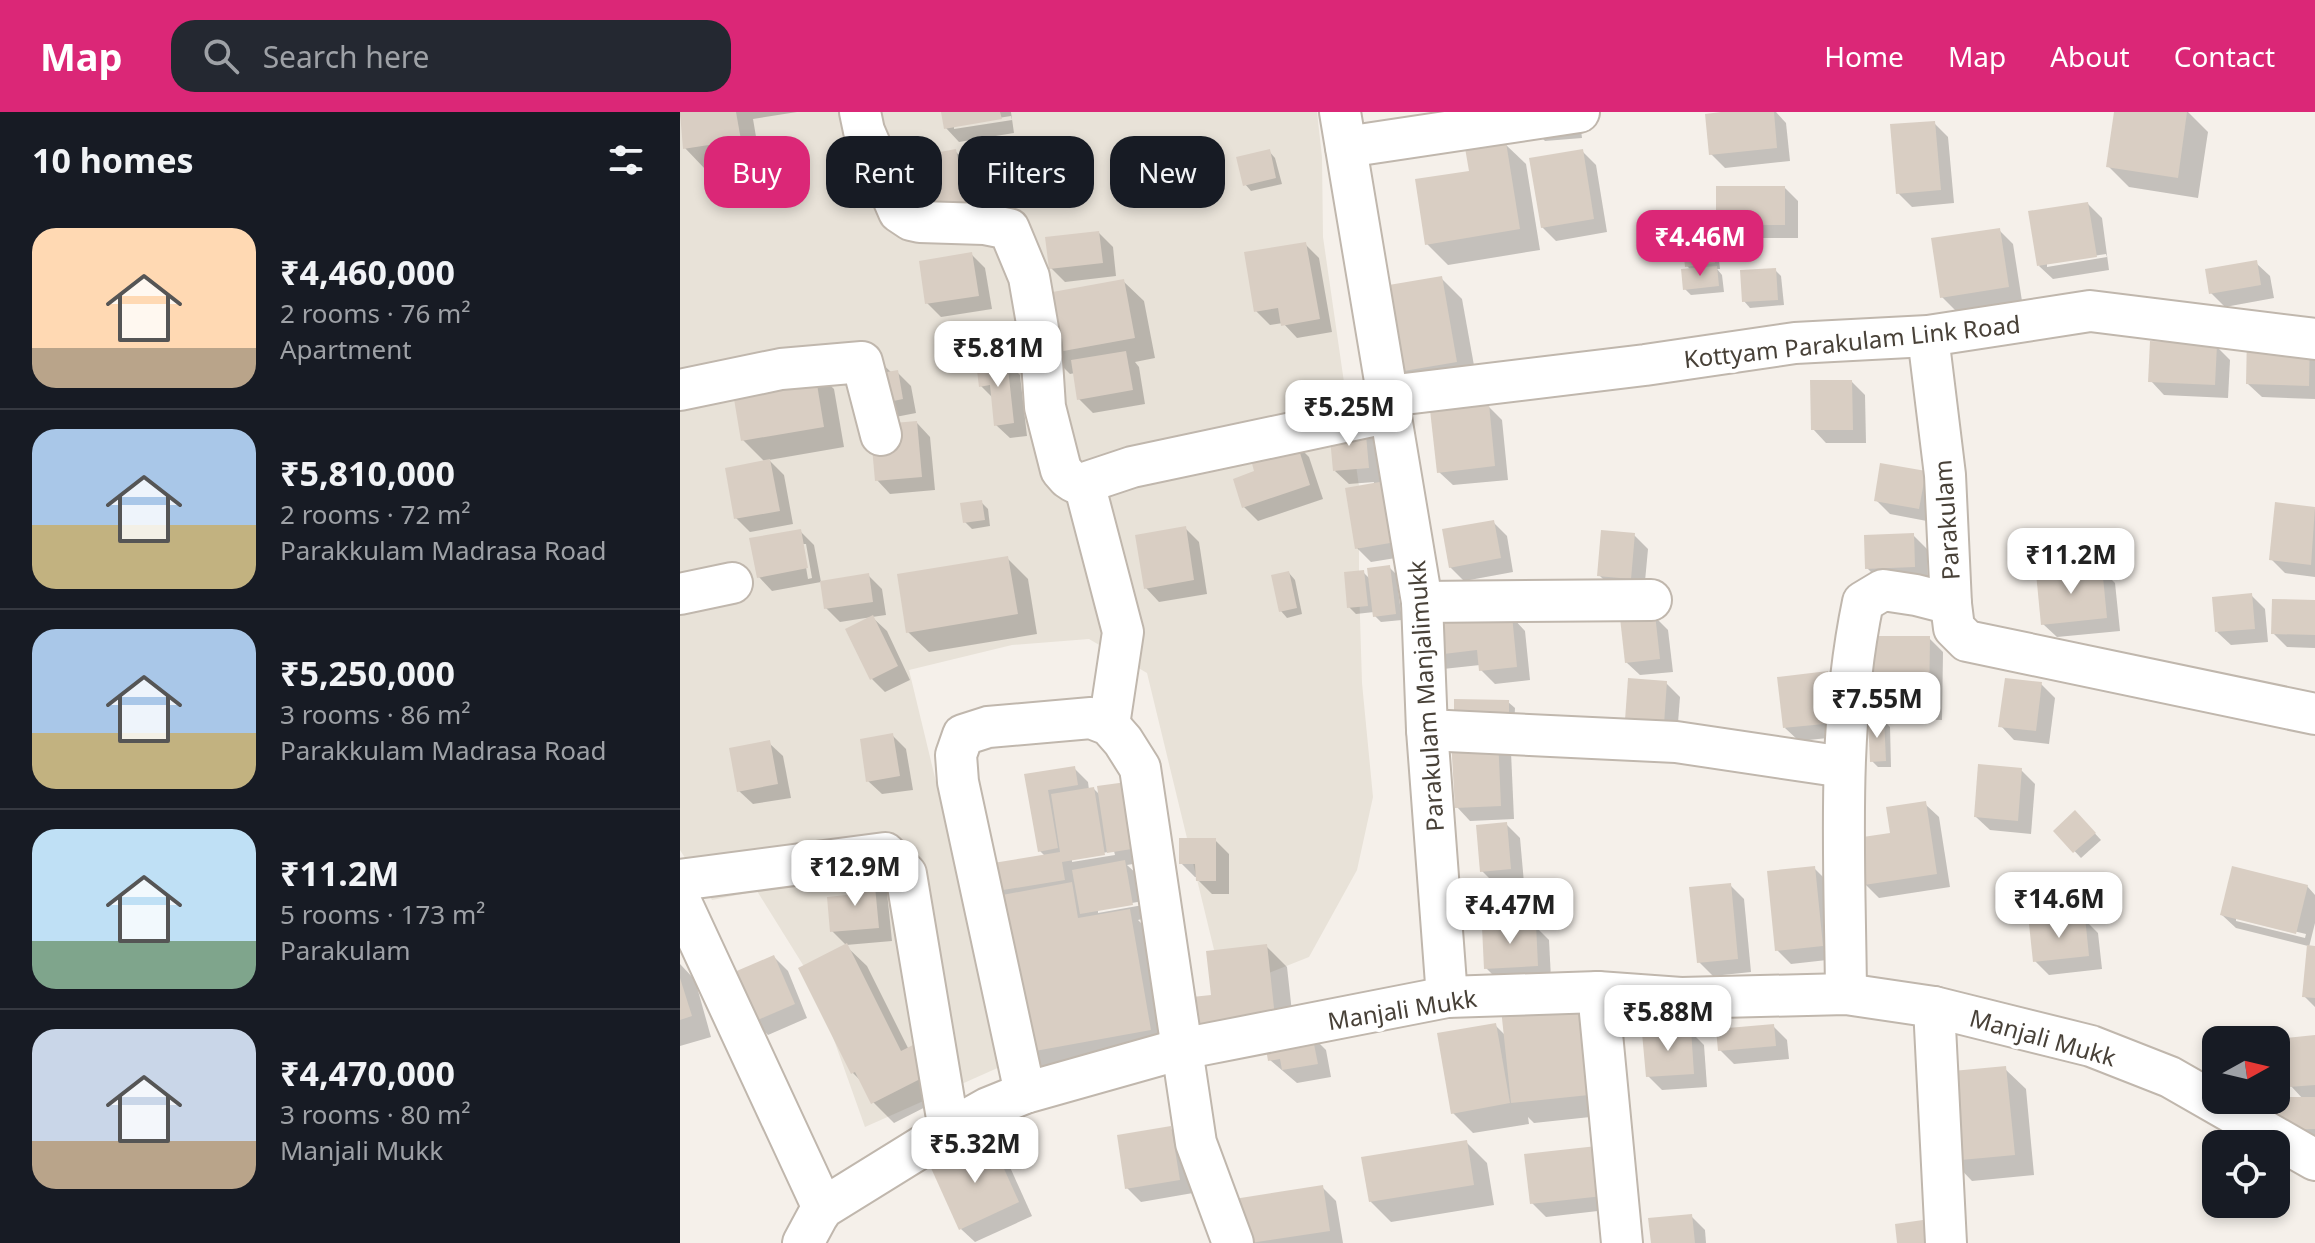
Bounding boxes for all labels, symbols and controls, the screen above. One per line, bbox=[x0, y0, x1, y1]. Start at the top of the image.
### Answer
search box bbox=[171, 20, 731, 92]
text: Map bbox=[40, 30, 123, 82]
icon: search bbox=[199, 34, 243, 78]
text: Search here bbox=[263, 36, 430, 77]
text: Home bbox=[1824, 37, 1904, 75]
text: Map bbox=[1948, 37, 2006, 75]
text: About bbox=[2050, 37, 2130, 75]
text: Contact bbox=[2174, 37, 2275, 75]
chip: Buy bbox=[704, 136, 810, 208]
chip: Rent bbox=[826, 136, 942, 208]
chip: Filters bbox=[958, 136, 1094, 208]
chip: New bbox=[1110, 136, 1225, 208]
text: 10 homes bbox=[32, 137, 194, 183]
icon: filters bbox=[604, 138, 648, 182]
pin: ₹4.46M bbox=[1635, 210, 1765, 278]
text: ₹4.46M bbox=[1654, 218, 1746, 254]
text: ₹4,460,000 bbox=[280, 249, 455, 295]
icon: home bbox=[96, 260, 192, 356]
text: 2 rooms · 76 m² bbox=[280, 295, 470, 331]
street label: Kottyam Parakulam Link Road bbox=[1682, 307, 2022, 375]
pin: ₹5.81M bbox=[933, 321, 1063, 389]
text: ₹5.81M bbox=[952, 329, 1044, 365]
text: Apartment bbox=[280, 331, 412, 367]
pin: ₹5.25M bbox=[1284, 380, 1414, 448]
text: ₹5.25M bbox=[1303, 388, 1395, 424]
text: ₹5,810,000 bbox=[280, 450, 455, 496]
street label: Parakulam bbox=[1925, 459, 1967, 581]
icon: home bbox=[96, 461, 192, 557]
text: 2 rooms · 72 m² bbox=[280, 496, 470, 532]
pin: ₹11.2M bbox=[2006, 528, 2136, 596]
text: Parakkulam Madrasa Road bbox=[280, 532, 607, 568]
text: ₹11.2M bbox=[2025, 536, 2117, 572]
street label: Parakulam Manjalimukk bbox=[1399, 559, 1451, 833]
text: ₹5,250,000 bbox=[280, 650, 455, 696]
icon: home bbox=[96, 661, 192, 757]
pin: ₹7.55M bbox=[1812, 672, 1942, 740]
text: ₹7.55M bbox=[1831, 680, 1923, 716]
text: 3 rooms · 86 m² bbox=[280, 696, 470, 732]
text: Parakkulam Madrasa Road bbox=[280, 732, 607, 768]
pin: ₹12.9M bbox=[790, 840, 920, 908]
text: ₹12.9M bbox=[809, 848, 901, 884]
text: ₹11.2M bbox=[280, 850, 399, 896]
icon: home bbox=[96, 861, 192, 957]
pin: ₹14.6M bbox=[1994, 872, 2124, 940]
pin: ₹4.47M bbox=[1445, 878, 1575, 946]
text: ₹14.6M bbox=[2013, 880, 2105, 916]
text: ₹4.47M bbox=[1464, 886, 1556, 922]
text: 5 rooms · 173 m² bbox=[280, 896, 485, 932]
text: Parakulam bbox=[280, 932, 411, 968]
street label: Manjali Mukk bbox=[1325, 981, 1479, 1037]
pin: ₹5.88M bbox=[1603, 985, 1733, 1053]
text: ₹5.88M bbox=[1622, 993, 1714, 1029]
street label: Manjali Mukk bbox=[1966, 1000, 2120, 1074]
north arrow bbox=[2202, 1026, 2290, 1114]
map controls bbox=[2202, 1026, 2290, 1218]
text: ₹4,470,000 bbox=[280, 1050, 455, 1096]
icon: home bbox=[96, 1061, 192, 1157]
text: 3 rooms · 80 m² bbox=[280, 1096, 470, 1132]
pin: ₹5.32M bbox=[910, 1117, 1040, 1185]
text: ₹5.32M bbox=[929, 1125, 1021, 1161]
button: locate bbox=[2202, 1130, 2290, 1218]
text: Manjali Mukk bbox=[280, 1132, 443, 1168]

